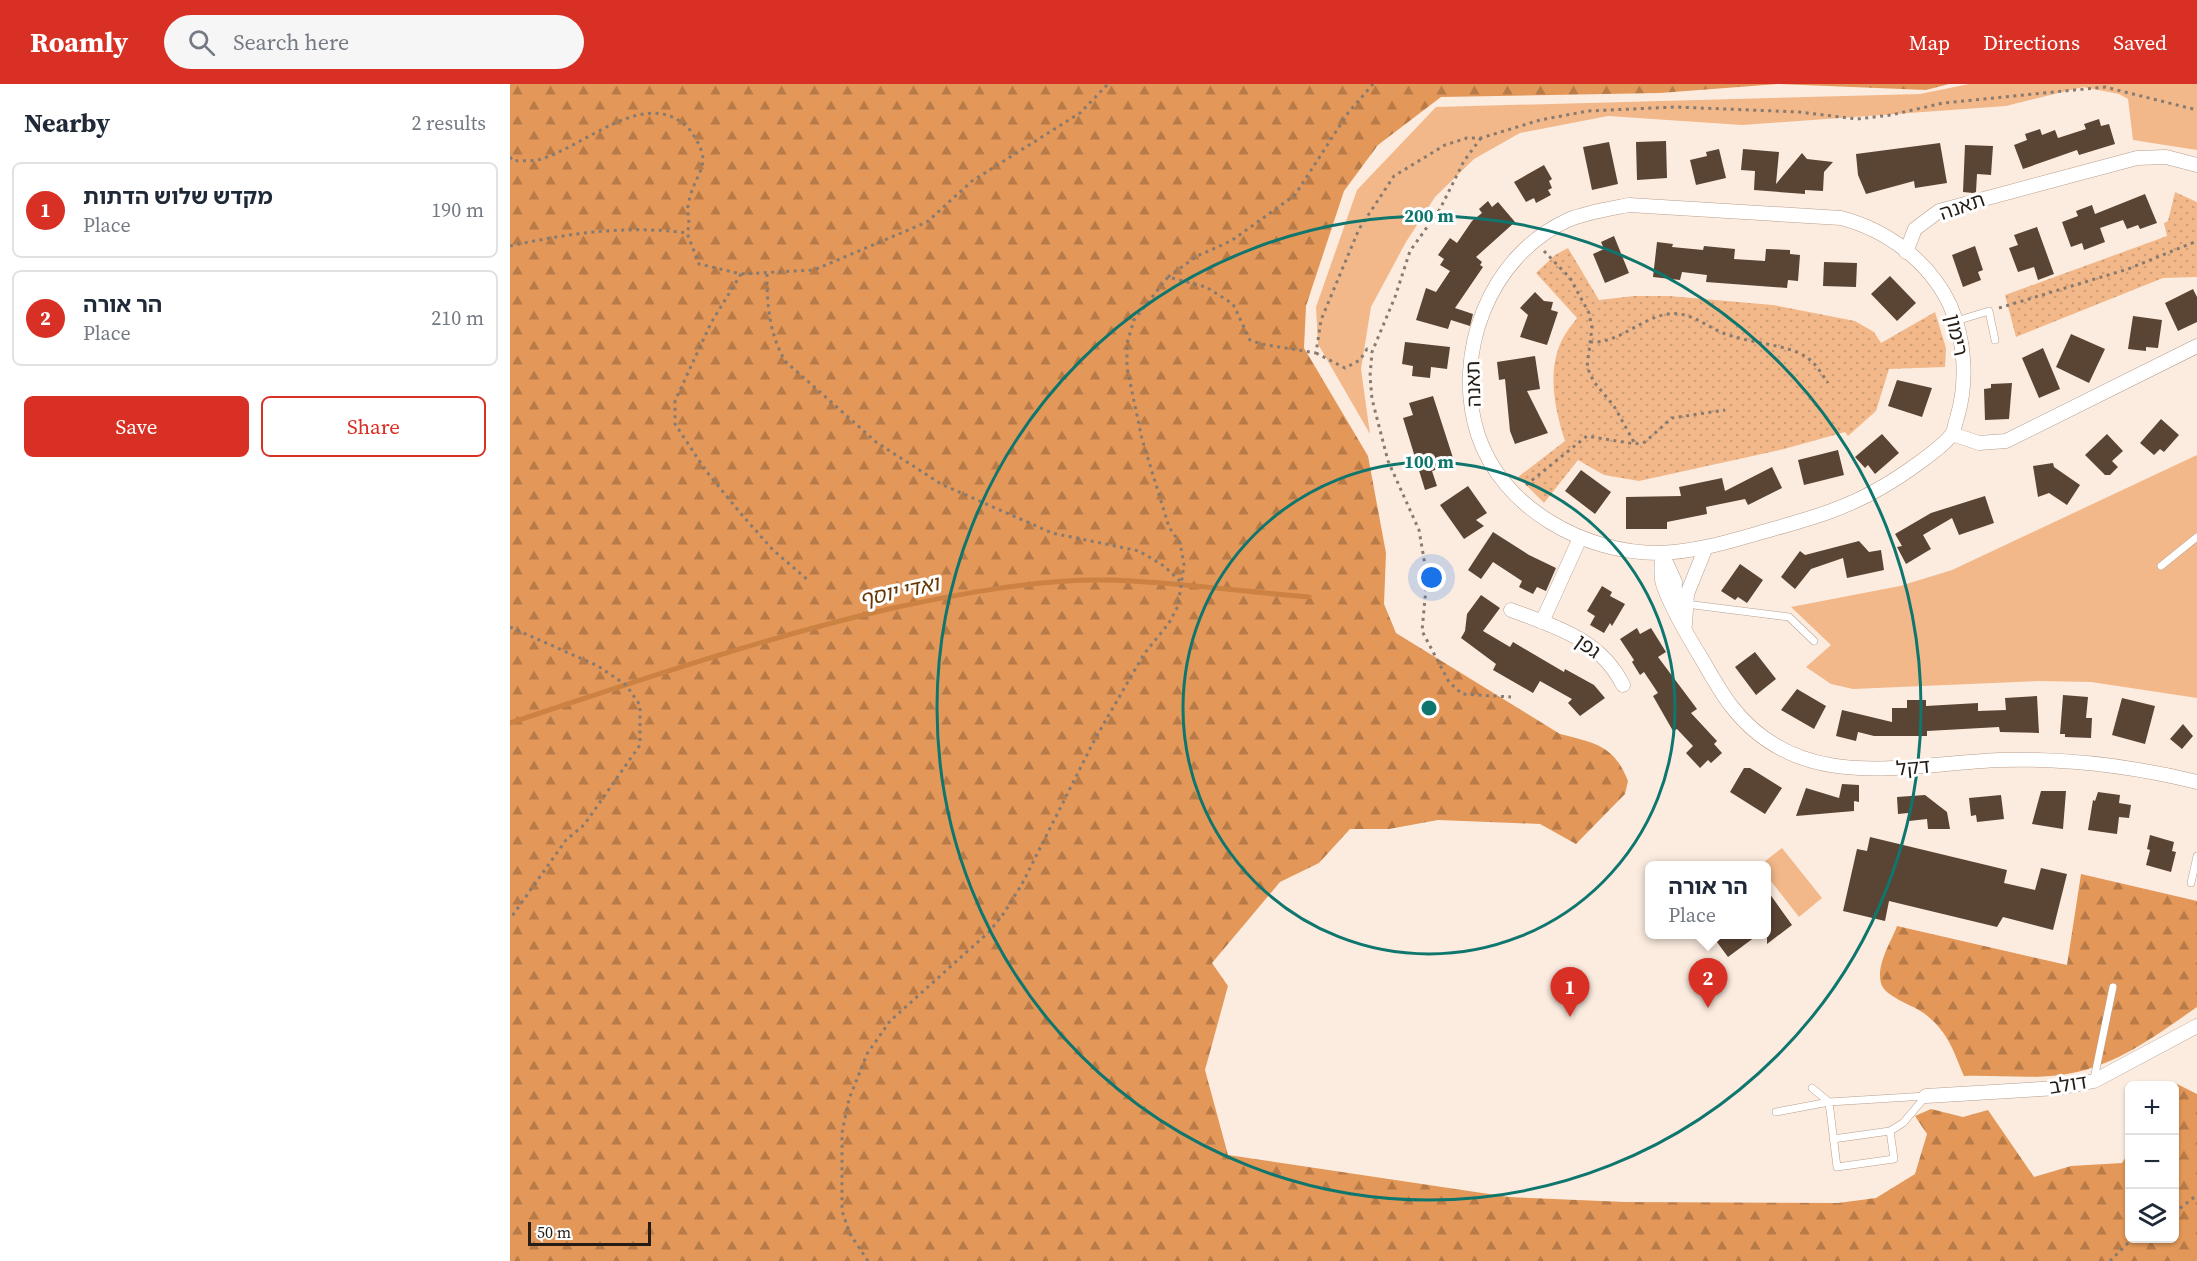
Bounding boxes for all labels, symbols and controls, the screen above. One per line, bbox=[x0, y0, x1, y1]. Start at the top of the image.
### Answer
search box bbox=[164, 15, 584, 69]
text: Roamly bbox=[30, 23, 128, 61]
icon: search bbox=[185, 26, 218, 59]
text: Search here bbox=[233, 27, 349, 57]
text: Map bbox=[1909, 28, 1950, 57]
text: Directions bbox=[1983, 28, 2080, 57]
text: Saved bbox=[2113, 28, 2167, 57]
text: Nearby bbox=[24, 105, 110, 141]
text: 2 results bbox=[411, 109, 486, 137]
text: מקדש שלוש הדתות bbox=[83, 181, 273, 211]
street label: תאנה bbox=[1935, 185, 1989, 227]
text: 1 bbox=[40, 196, 51, 224]
text: 190 m bbox=[431, 196, 484, 224]
text: 200 m bbox=[1404, 203, 1454, 228]
text: Place bbox=[83, 211, 131, 239]
text: הר אורה bbox=[83, 289, 162, 319]
text: 2 bbox=[40, 304, 51, 332]
text: 210 m bbox=[431, 304, 484, 332]
street label: רימון bbox=[1939, 311, 1975, 359]
text: Place bbox=[83, 319, 131, 347]
street label: תאנה bbox=[1458, 360, 1488, 408]
button: Save bbox=[24, 396, 249, 457]
button: Share bbox=[261, 396, 486, 457]
text: 100 m bbox=[1404, 449, 1454, 474]
your location bbox=[1417, 563, 1446, 592]
water label: ואדי יוסף bbox=[857, 568, 943, 614]
street label: גפן bbox=[1569, 627, 1607, 665]
centre of rings bbox=[1419, 698, 1439, 718]
street label: דקל bbox=[1895, 752, 1931, 782]
popup bbox=[1645, 861, 1771, 939]
text: הר אורה bbox=[1668, 871, 1748, 901]
text: Place bbox=[1668, 901, 1716, 929]
pin: 2 bbox=[1688, 958, 1728, 1008]
pin: 1 bbox=[1550, 968, 1590, 1017]
street label: דולב bbox=[2047, 1067, 2089, 1101]
map controls bbox=[2125, 1081, 2179, 1243]
button: + bbox=[2125, 1081, 2179, 1135]
button: − bbox=[2125, 1135, 2179, 1189]
button: layers bbox=[2125, 1189, 2179, 1243]
scale bar bbox=[528, 1219, 651, 1246]
text: 50 m bbox=[537, 1221, 571, 1243]

